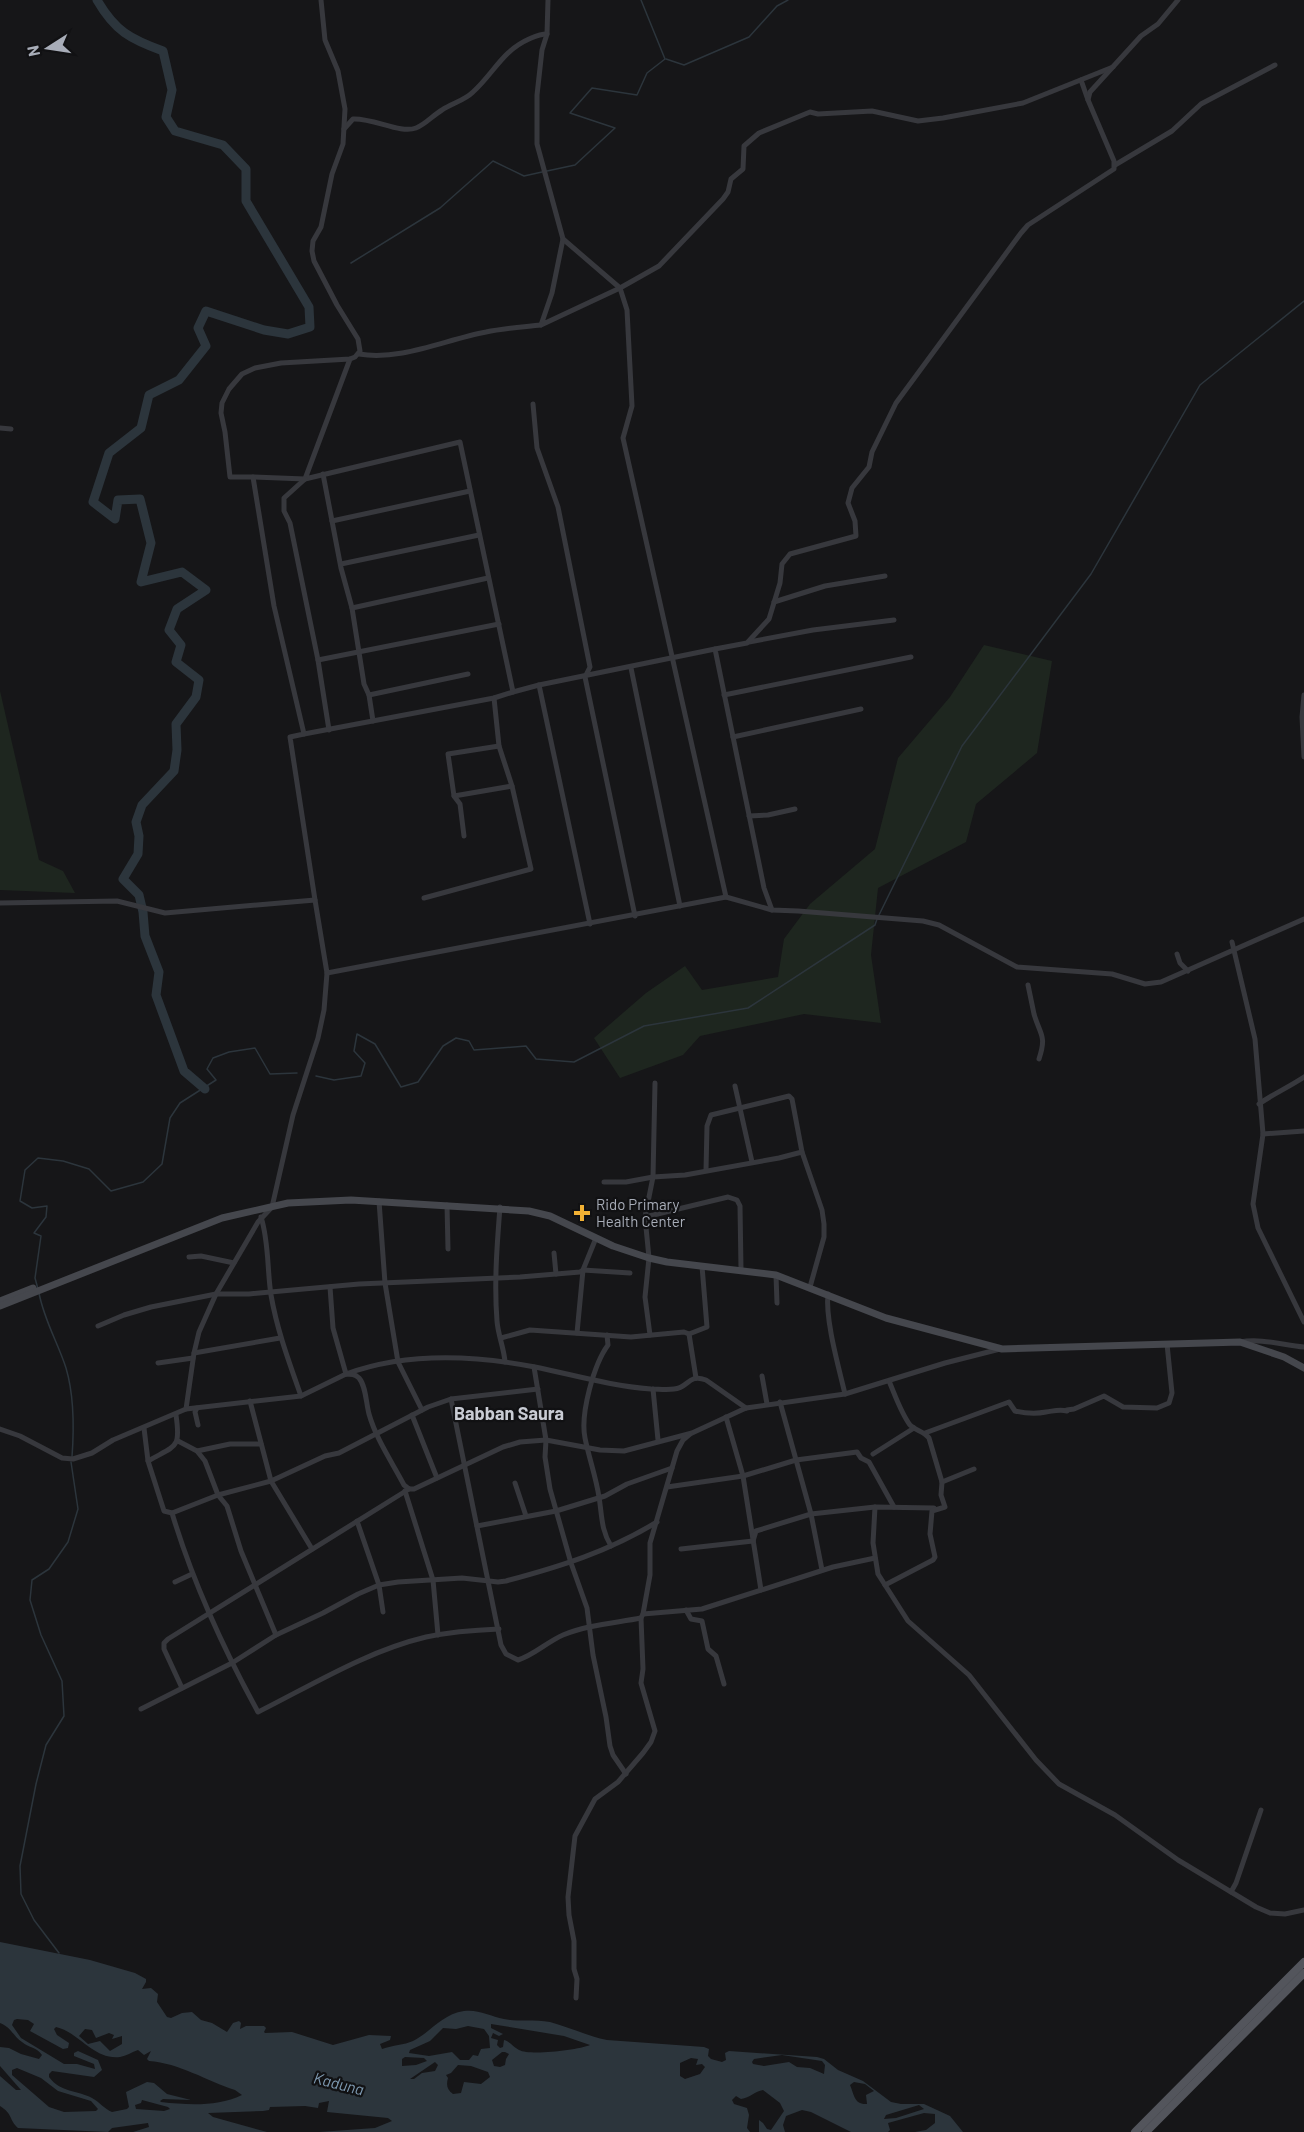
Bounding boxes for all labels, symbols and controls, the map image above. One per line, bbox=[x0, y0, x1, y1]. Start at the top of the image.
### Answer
north arrow bbox=[18, 18, 78, 78]
text: N bbox=[22, 44, 43, 58]
place label: Rido Primary Health Center bbox=[596, 1195, 686, 1230]
marker: Rido Primary Health Center bbox=[573, 1204, 591, 1222]
district label: Babban Saura bbox=[454, 1402, 564, 1424]
water label: Kaduna bbox=[312, 2068, 366, 2098]

